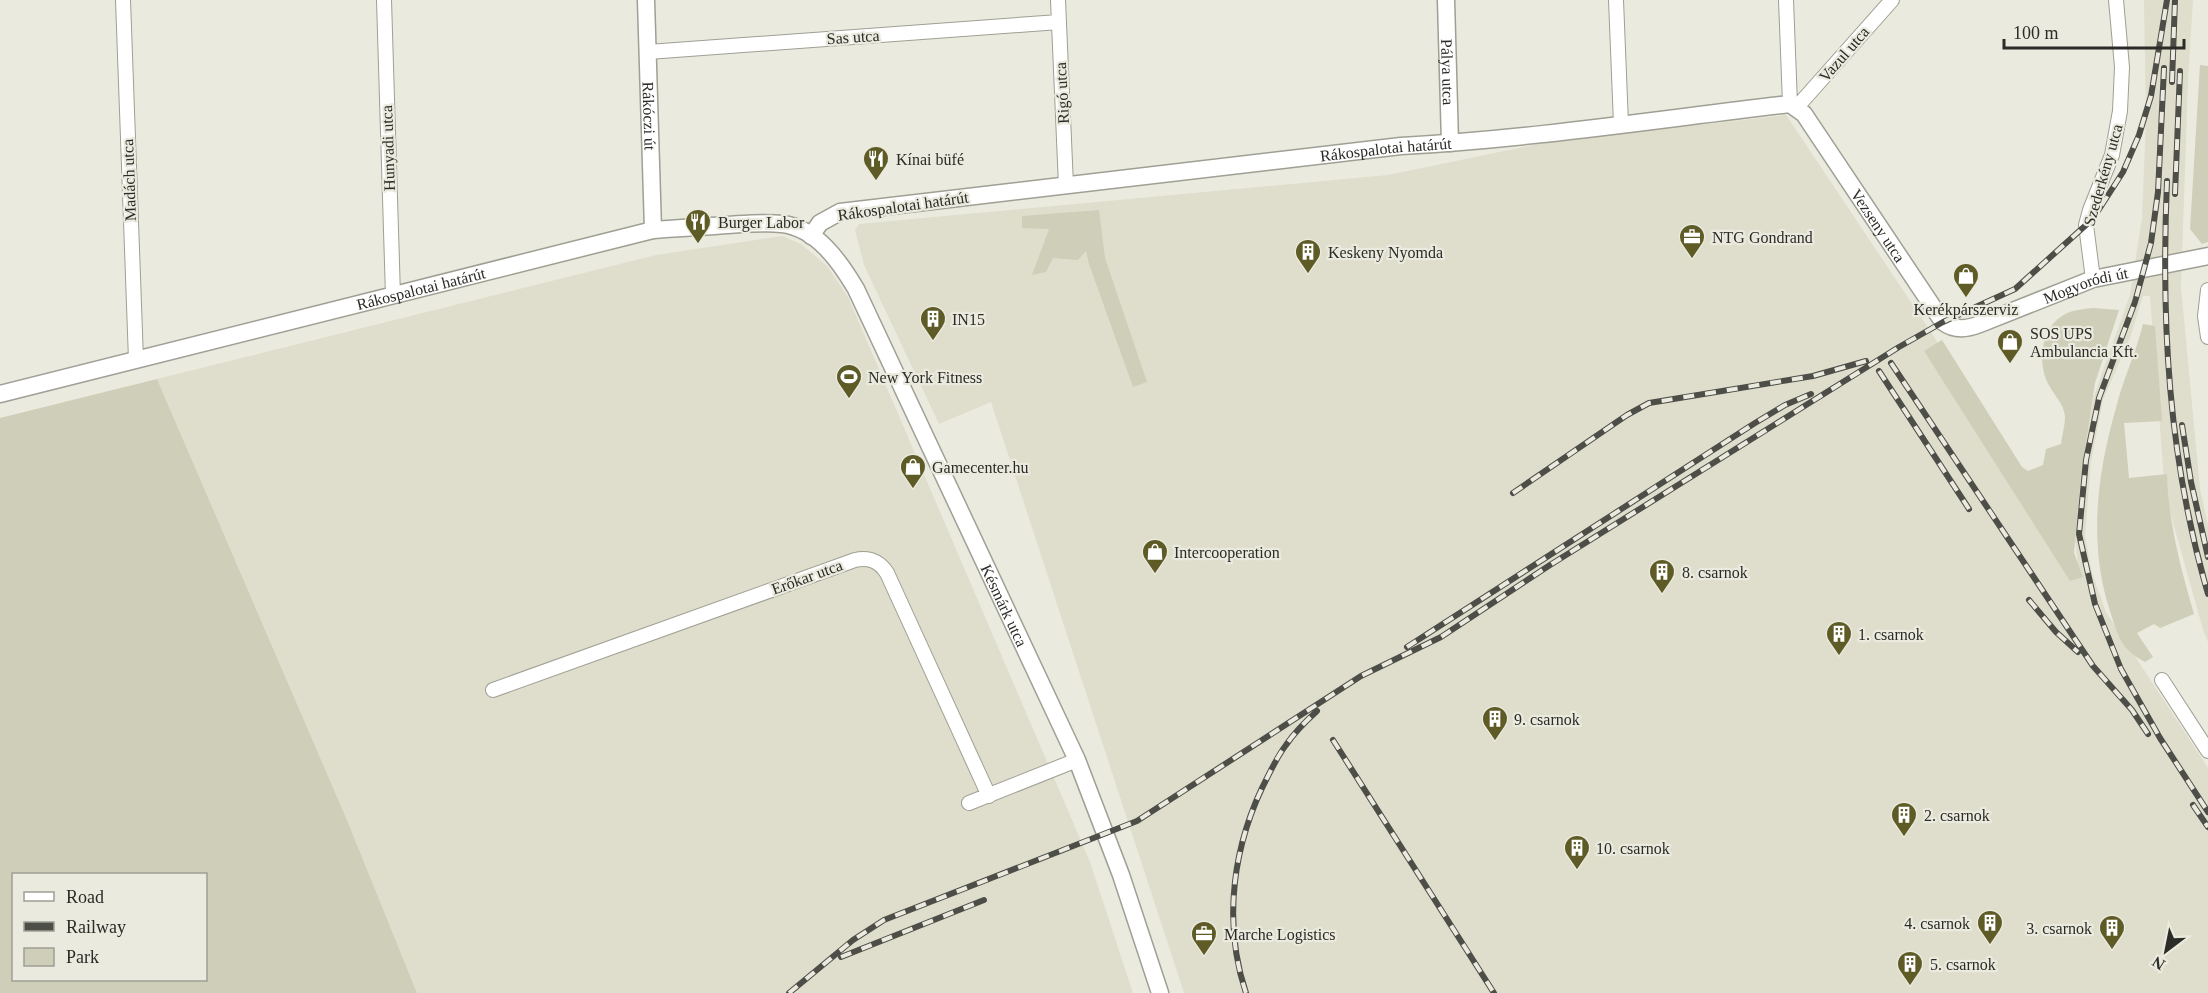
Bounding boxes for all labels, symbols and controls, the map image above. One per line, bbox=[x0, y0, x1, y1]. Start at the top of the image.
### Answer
scale bar bbox=[2004, 12, 2184, 50]
street label: Vazul utca bbox=[1816, 23, 1872, 85]
text: 100 m bbox=[2013, 23, 2059, 43]
street label: Sas utca bbox=[826, 27, 880, 47]
street label: Pálya utca bbox=[1438, 39, 1457, 105]
street label: Rigó utca bbox=[1052, 62, 1073, 124]
street label: Rákóczi út bbox=[640, 81, 659, 151]
street label: Hunyadi utca bbox=[378, 105, 399, 191]
street label: Szederkény utca bbox=[2080, 122, 2127, 228]
street label: Rákospalotai határút bbox=[1319, 134, 1453, 164]
street label: Madách utca bbox=[119, 139, 139, 221]
restaurant icon: Kínai büfé bbox=[861, 144, 891, 182]
place label: Kínai büfé bbox=[896, 151, 964, 168]
street label: Vezseny utca bbox=[1848, 186, 1909, 265]
street label: Rákospalotai határút bbox=[836, 188, 970, 225]
restaurant icon: Burger Labor bbox=[683, 207, 713, 245]
place label: Burger Labor bbox=[718, 214, 805, 232]
office icon: NTG Gondrand bbox=[1677, 222, 1707, 260]
place label: NTG Gondrand bbox=[1712, 229, 1813, 246]
building icon: Keskeny Nyomda bbox=[1293, 237, 1323, 275]
place label: Keskeny Nyomda bbox=[1328, 244, 1443, 262]
shop icon: Kerékpárszerviz bbox=[1951, 261, 1981, 299]
street label: Rákospalotai határút bbox=[355, 264, 488, 313]
street label: Mogyoródi út bbox=[2041, 264, 2130, 307]
place label: Kerékpárszerviz bbox=[1914, 301, 2018, 319]
building icon: IN15 bbox=[918, 304, 948, 342]
place label: IN15 bbox=[952, 311, 985, 328]
place label: SOS UPS Ambulancia Kft. bbox=[2030, 325, 2138, 360]
shop icon: SOS UPS Ambulancia Kft. bbox=[1995, 327, 2025, 365]
sports icon: New York Fitness bbox=[834, 362, 864, 400]
place label: New York Fitness bbox=[868, 369, 982, 386]
shop icon: Gamecenter.hu bbox=[898, 452, 928, 490]
place label: Gamecenter.hu bbox=[932, 459, 1028, 476]
shop icon: Intercooperation bbox=[1140, 537, 1170, 575]
place label: Intercooperation bbox=[1174, 544, 1280, 562]
street label: Erőkar utca bbox=[769, 556, 845, 598]
building icon: 8. csarnok bbox=[1647, 557, 1677, 595]
street label: Késmárk utca bbox=[978, 562, 1031, 649]
place label: 8. csarnok bbox=[1682, 564, 1748, 581]
building icon: 1. csarnok bbox=[1824, 619, 1854, 657]
place label: 1. csarnok bbox=[1858, 626, 1924, 643]
building icon: 9. csarnok bbox=[1480, 704, 1510, 742]
place label: 9. csarnok bbox=[1514, 711, 1580, 728]
building icon: 2. csarnok bbox=[1889, 800, 1919, 838]
place label: 2. csarnok bbox=[1924, 807, 1990, 824]
building icon: 10. csarnok bbox=[1562, 833, 1592, 871]
place label: 10. csarnok bbox=[1596, 840, 1670, 857]
legend bbox=[12, 873, 207, 981]
text: Road bbox=[66, 887, 104, 907]
building icon: 4. csarnok bbox=[1975, 908, 2005, 946]
building icon: 3. csarnok bbox=[2097, 913, 2127, 951]
place label: 4. csarnok bbox=[1904, 915, 1970, 932]
text: Railway bbox=[66, 917, 126, 937]
office icon: Marche Logistics bbox=[1189, 919, 1219, 957]
place label: 3. csarnok bbox=[2026, 920, 2092, 937]
north arrow bbox=[2136, 921, 2196, 981]
place label: Marche Logistics bbox=[1224, 926, 1336, 944]
text: Park bbox=[66, 947, 99, 967]
building icon: 5. csarnok bbox=[1895, 949, 1925, 987]
text: N bbox=[2149, 953, 2168, 974]
place label: 5. csarnok bbox=[1930, 956, 1996, 973]

